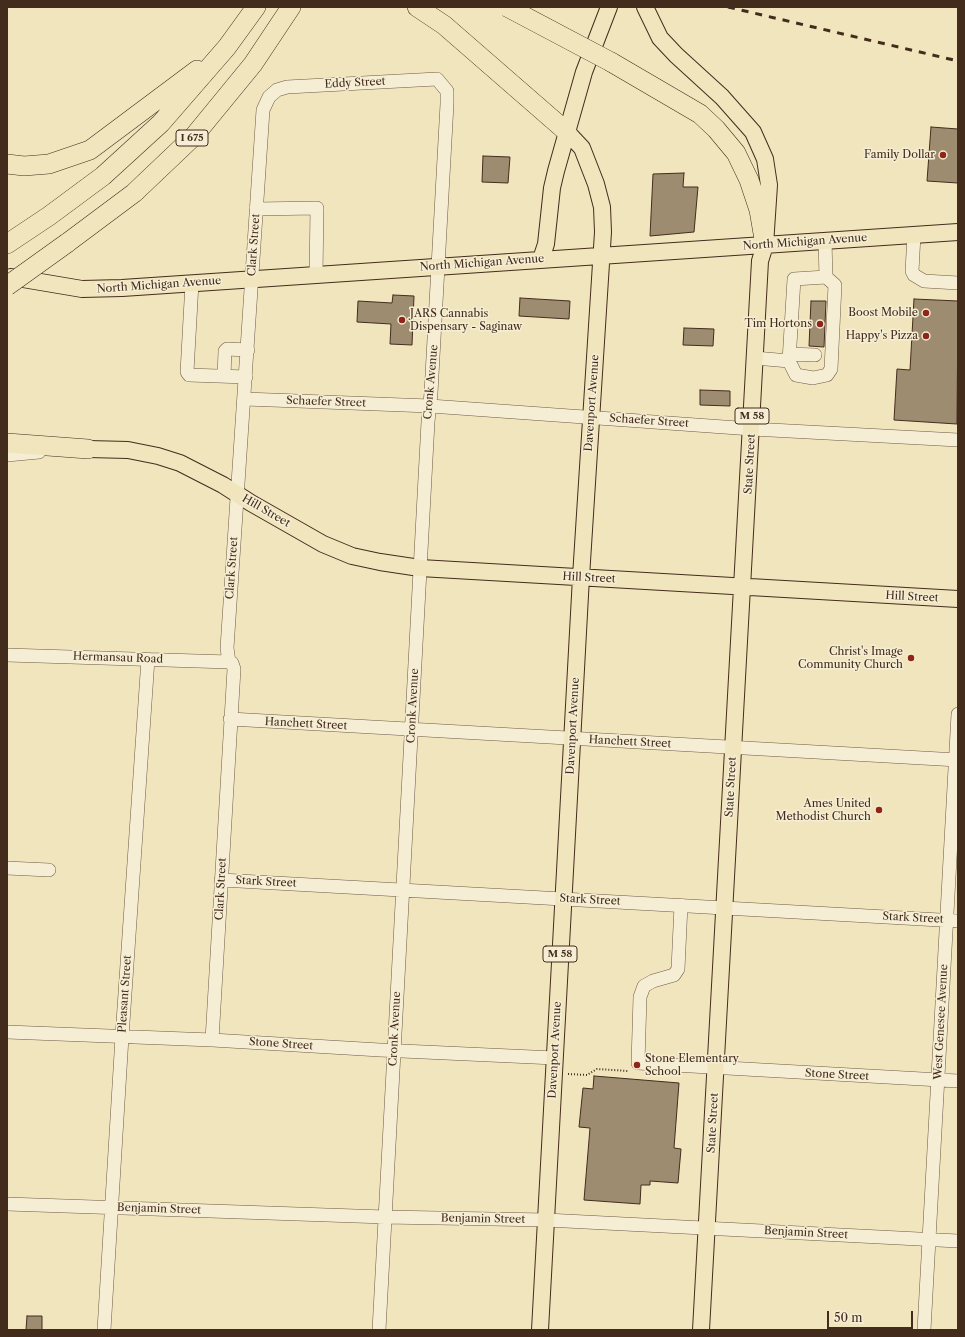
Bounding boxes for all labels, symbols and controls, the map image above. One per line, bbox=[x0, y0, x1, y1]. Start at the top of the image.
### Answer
street label: Eddy Street bbox=[324, 75, 386, 91]
road number: I 675 bbox=[176, 130, 208, 146]
place label: Family Dollar bbox=[864, 148, 935, 162]
marker: Family Dollar bbox=[938, 150, 948, 160]
street label: Clark Street bbox=[245, 213, 263, 277]
street label: North Michigan Avenue bbox=[742, 231, 868, 253]
street label: North Michigan Avenue bbox=[419, 252, 545, 274]
street label: North Michigan Avenue bbox=[96, 274, 222, 296]
place label: Boost Mobile bbox=[848, 306, 918, 320]
place label: JARS Cannabis Dispensary - Saginaw bbox=[410, 307, 522, 333]
marker: Boost Mobile bbox=[921, 308, 931, 318]
marker: JARS Cannabis Dispensary - Saginaw bbox=[397, 315, 407, 325]
place label: Tim Hortons bbox=[745, 317, 812, 331]
marker: Tim Hortons bbox=[815, 319, 825, 329]
place label: Happy's Pizza bbox=[846, 329, 918, 343]
marker: Happy's Pizza bbox=[921, 331, 931, 341]
street label: Cronk Avenue bbox=[421, 344, 441, 420]
street label: Davenport Avenue bbox=[582, 354, 602, 452]
street label: Schaefer Street bbox=[286, 394, 366, 410]
road number: M 58 bbox=[735, 408, 769, 424]
street label: Schaefer Street bbox=[609, 412, 689, 430]
street label: State Street bbox=[742, 433, 758, 495]
street label: Hill Street bbox=[240, 492, 292, 530]
street label: Clark Street bbox=[223, 536, 241, 600]
street label: Hill Street bbox=[562, 570, 616, 586]
street label: Hill Street bbox=[885, 589, 939, 605]
place label: Christ's Image Community Church bbox=[798, 645, 903, 671]
street label: Hermansau Road bbox=[73, 650, 163, 666]
marker: Christ's Image Community Church bbox=[906, 653, 916, 663]
street label: Cronk Avenue bbox=[404, 668, 422, 744]
street label: Davenport Avenue bbox=[564, 677, 582, 775]
street label: Hanchett Street bbox=[264, 715, 348, 733]
street label: Hanchett Street bbox=[588, 733, 672, 751]
street label: State Street bbox=[723, 756, 739, 818]
place label: Ames United Methodist Church bbox=[776, 797, 871, 823]
marker: Ames United Methodist Church bbox=[874, 805, 884, 815]
street label: Clark Street bbox=[213, 857, 229, 921]
street label: Stark Street bbox=[235, 874, 297, 890]
street label: Stark Street bbox=[559, 892, 621, 908]
street label: Stark Street bbox=[882, 910, 944, 926]
road number: M 58 bbox=[543, 946, 577, 962]
street label: Pleasant Street bbox=[116, 955, 134, 1033]
street label: West Genesee Avenue bbox=[931, 964, 951, 1080]
street label: Cronk Avenue bbox=[386, 991, 404, 1067]
street label: Davenport Avenue bbox=[546, 1001, 564, 1099]
street label: Stone Street bbox=[248, 1035, 314, 1053]
place label: Stone Elementary School bbox=[645, 1052, 739, 1078]
marker: Stone Elementary School bbox=[632, 1060, 642, 1070]
street label: Stone Street bbox=[805, 1067, 869, 1083]
street label: State Street bbox=[705, 1092, 721, 1154]
street label: Benjamin Street bbox=[117, 1201, 201, 1217]
street label: Benjamin Street bbox=[441, 1212, 525, 1226]
street label: Benjamin Street bbox=[764, 1224, 848, 1242]
scale bar bbox=[829, 1303, 915, 1329]
text: 50 m bbox=[834, 1310, 863, 1325]

